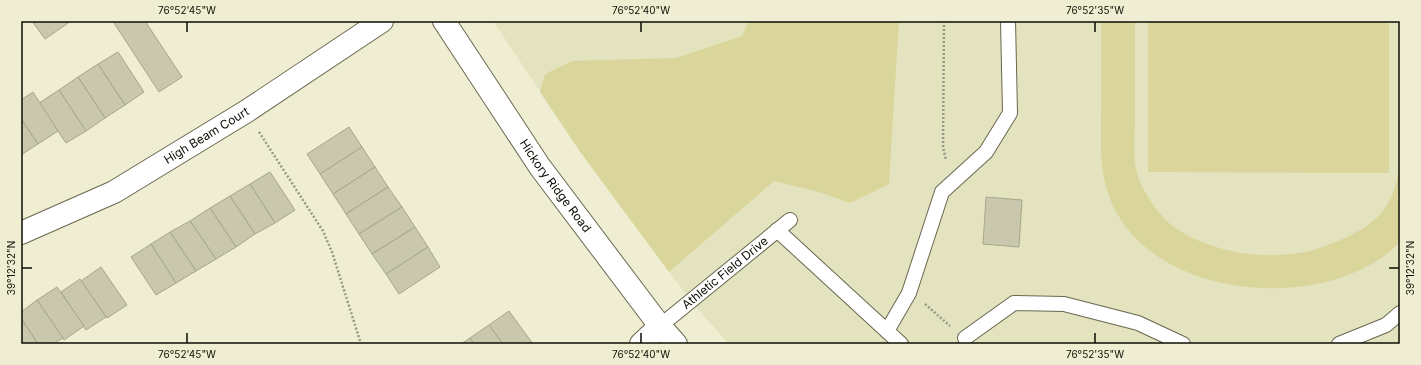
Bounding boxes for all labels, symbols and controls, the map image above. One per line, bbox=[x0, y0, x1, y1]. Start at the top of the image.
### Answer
text: 76°52'45"W bbox=[158, 4, 216, 16]
text: 76°52'40"W bbox=[612, 4, 670, 16]
text: 76°52'35"W bbox=[1066, 4, 1124, 16]
street label: High Beam Court bbox=[161, 104, 252, 167]
street label: Hickory Ridge Road bbox=[517, 136, 595, 235]
street label: Athletic Field Drive bbox=[679, 233, 771, 312]
text: 39°12'32"N bbox=[5, 241, 17, 295]
text: 39°12'32"N bbox=[1404, 241, 1416, 295]
text: 76°52'45"W bbox=[158, 348, 216, 360]
text: 76°52'40"W bbox=[612, 348, 670, 360]
text: 76°52'35"W bbox=[1066, 348, 1124, 360]

